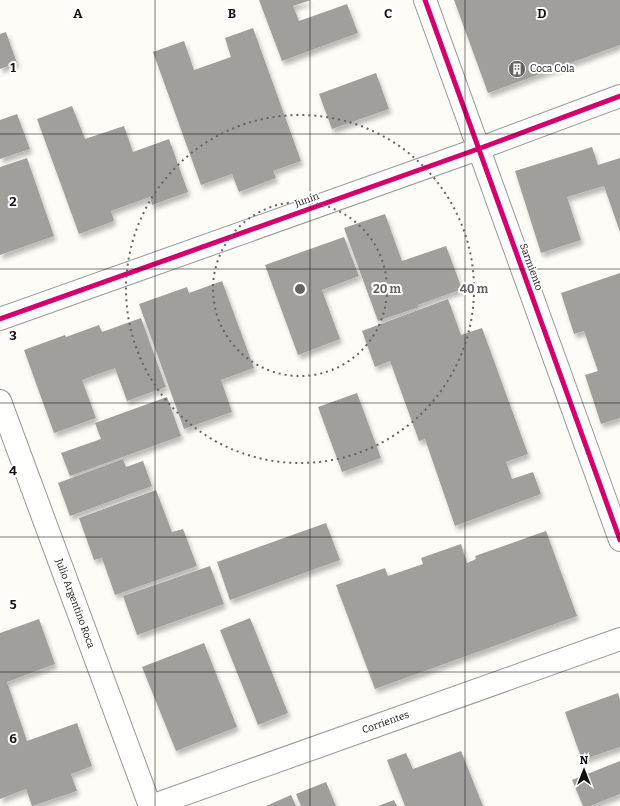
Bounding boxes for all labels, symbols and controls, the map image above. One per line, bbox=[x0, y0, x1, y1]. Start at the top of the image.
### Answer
text: A bbox=[73, 6, 83, 21]
text: B bbox=[228, 6, 236, 21]
text: C bbox=[384, 6, 392, 21]
text: D bbox=[537, 6, 547, 21]
building icon: Coca Cola bbox=[507, 59, 527, 79]
text: 1 bbox=[10, 60, 16, 75]
place label: Coca Cola bbox=[530, 63, 575, 75]
street label: Junín bbox=[292, 189, 321, 210]
text: 2 bbox=[9, 194, 17, 209]
street label: Sarmiento bbox=[517, 242, 545, 292]
centre of rings bbox=[293, 282, 307, 296]
text: 20 m bbox=[373, 282, 402, 296]
text: 40 m bbox=[460, 282, 489, 296]
text: 3 bbox=[9, 328, 17, 343]
text: 4 bbox=[9, 463, 17, 478]
street label: Julio Argentino Roca bbox=[53, 556, 97, 651]
text: 5 bbox=[9, 597, 17, 612]
street label: Corrientes bbox=[360, 709, 411, 736]
text: 6 bbox=[9, 731, 17, 746]
north arrow bbox=[564, 750, 604, 790]
text: N bbox=[580, 754, 589, 767]

